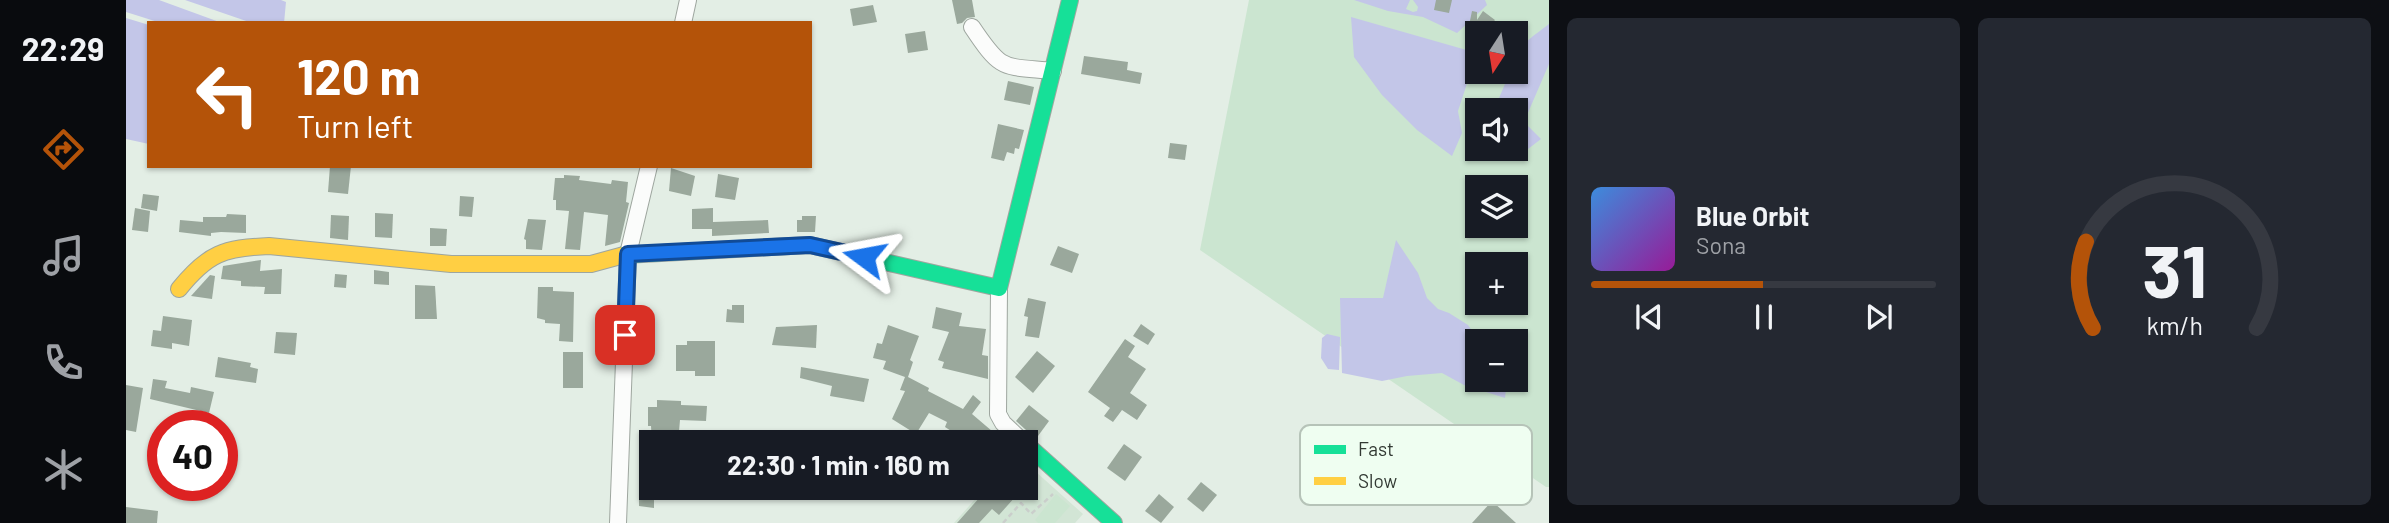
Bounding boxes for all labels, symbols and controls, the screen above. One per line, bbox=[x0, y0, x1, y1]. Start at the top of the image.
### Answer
north arrow bbox=[1465, 21, 1528, 84]
map controls bbox=[1465, 21, 1528, 392]
text: 22:29 bbox=[22, 29, 104, 67]
text: 120 m bbox=[297, 46, 420, 105]
icon: left bbox=[182, 49, 273, 140]
button: sound bbox=[1465, 98, 1528, 161]
text: Turn left bbox=[297, 106, 414, 144]
icon: directions bbox=[39, 125, 88, 174]
button: layers bbox=[1465, 175, 1528, 238]
text: Blue Orbit bbox=[1696, 200, 1809, 231]
position arrow bbox=[827, 220, 901, 294]
text: 31 bbox=[2142, 225, 2207, 313]
icon: music bbox=[39, 231, 88, 280]
text: Sona bbox=[1696, 231, 1746, 259]
button: + bbox=[1465, 252, 1528, 315]
icon: previous bbox=[1630, 298, 1668, 336]
icon: pause bbox=[1745, 298, 1783, 336]
icon: next bbox=[1860, 298, 1898, 336]
pin bbox=[595, 305, 655, 365]
text: km/h bbox=[2146, 309, 2203, 339]
icon: arrive bbox=[606, 316, 644, 354]
button: − bbox=[1465, 329, 1528, 392]
icon: phone bbox=[39, 338, 88, 387]
speed limit sign: 40 bbox=[147, 410, 238, 501]
legend bbox=[1300, 425, 1532, 505]
text: Fast bbox=[1358, 437, 1394, 460]
icon: climate bbox=[39, 445, 88, 494]
text: 22:30 · 1 min · 160 m bbox=[727, 449, 950, 480]
text: Slow bbox=[1358, 469, 1397, 492]

